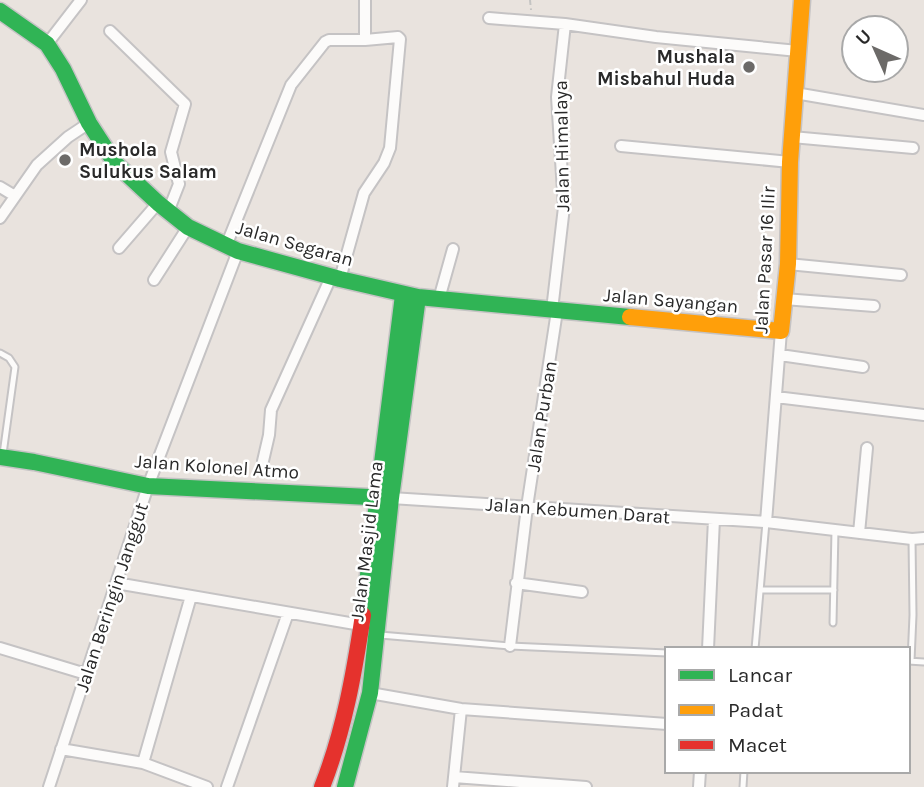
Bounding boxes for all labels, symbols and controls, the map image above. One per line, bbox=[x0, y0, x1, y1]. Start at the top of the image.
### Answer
north arrow bbox=[840, 14, 910, 84]
text: U bbox=[851, 25, 876, 50]
place label: Mushala Misbahul Huda bbox=[597, 46, 735, 90]
marker: Mushala Misbahul Huda bbox=[741, 59, 757, 75]
street label: Jalan Himalaya bbox=[550, 80, 574, 212]
place label: Mushola Sulukus Salam bbox=[79, 139, 217, 183]
marker: Mushola Sulukus Salam bbox=[57, 152, 73, 168]
street label: Jalan Pasar 16 Ilir bbox=[750, 186, 780, 334]
street label: Jalan Segaran bbox=[233, 217, 356, 271]
street label: Jalan Sayangan bbox=[603, 284, 739, 318]
street label: Jalan Purban bbox=[522, 359, 562, 473]
street label: Jalan Kolonel Atmo bbox=[134, 450, 300, 484]
street label: Jalan Masjid Lama bbox=[346, 460, 388, 623]
street label: Jalan Kebumen Darat bbox=[485, 494, 671, 528]
street label: Jalan Beringin Janggut bbox=[71, 500, 153, 695]
legend bbox=[665, 647, 910, 773]
text: Lancar bbox=[728, 663, 792, 687]
text: Padat bbox=[728, 698, 783, 722]
text: Macet bbox=[728, 733, 787, 757]

